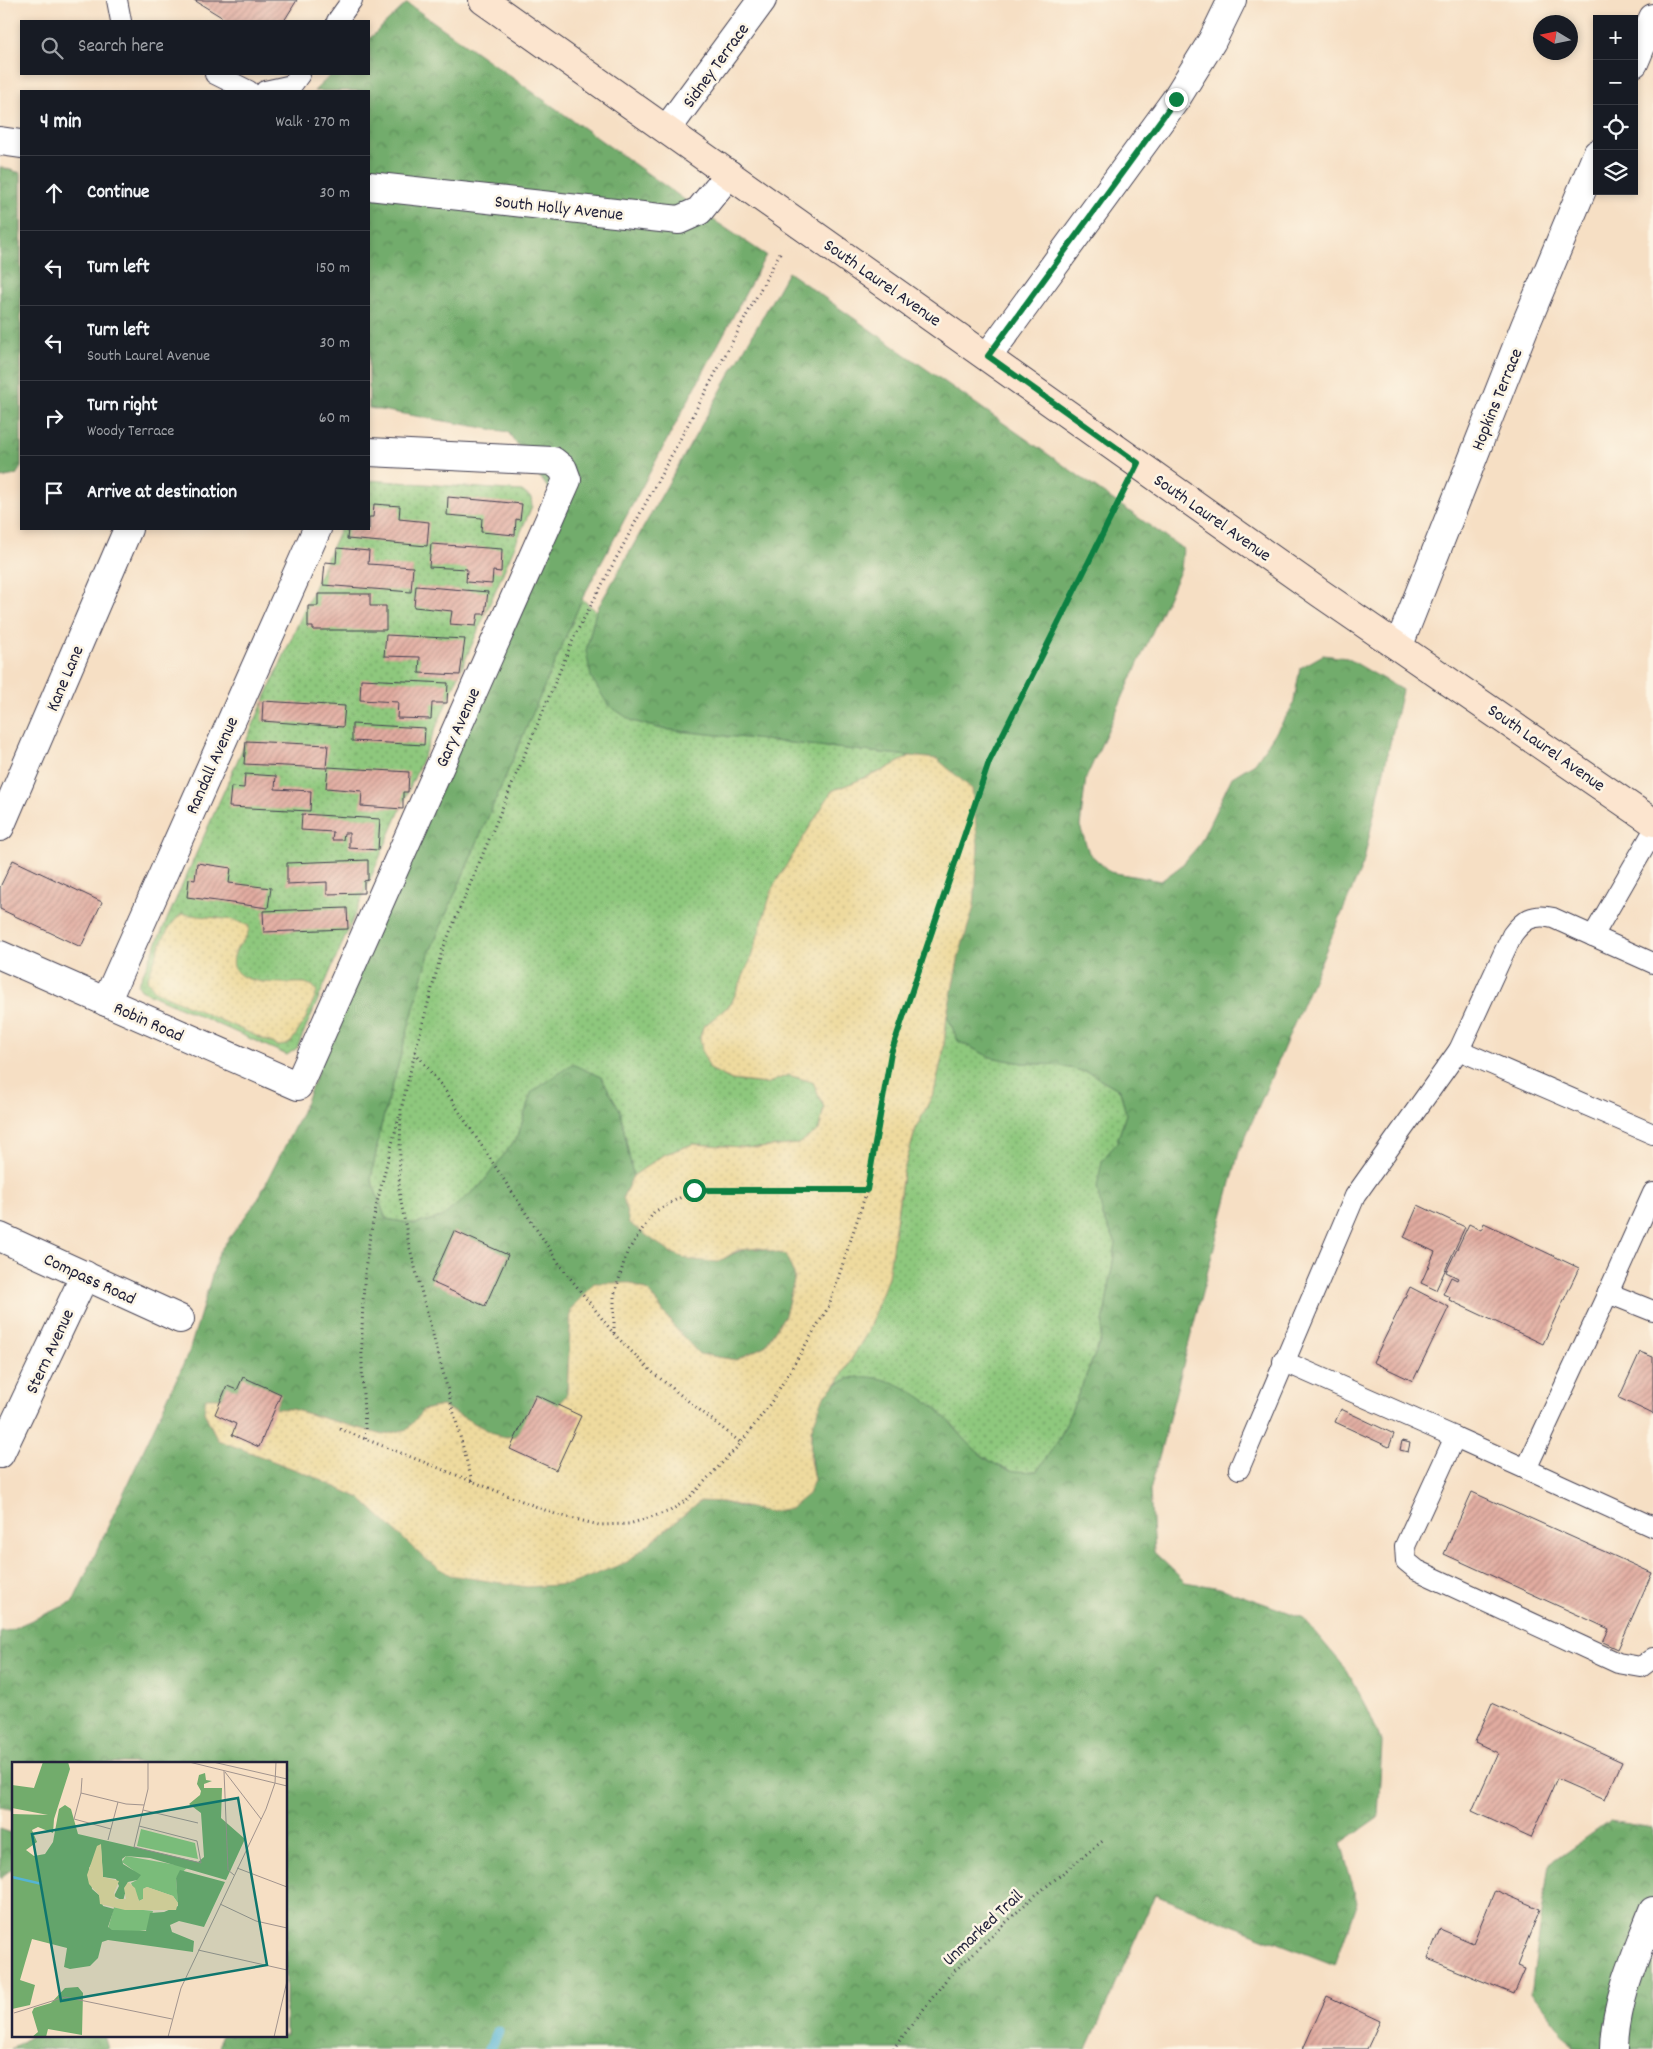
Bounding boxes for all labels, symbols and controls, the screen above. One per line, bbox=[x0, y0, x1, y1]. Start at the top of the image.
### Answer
north arrow bbox=[1533, 15, 1578, 60]
map controls bbox=[1593, 15, 1638, 195]
button: + bbox=[1593, 15, 1638, 60]
street label: Sidney Terrace bbox=[678, 19, 756, 114]
search box bbox=[20, 20, 370, 75]
icon: search bbox=[38, 34, 66, 62]
text: Search here bbox=[78, 34, 164, 61]
button: − bbox=[1593, 60, 1638, 105]
route end bbox=[1165, 88, 1188, 111]
button: locate bbox=[1593, 105, 1638, 150]
text: 4 min bbox=[40, 108, 82, 138]
text: Walk · 270 m bbox=[275, 111, 350, 134]
button: layers bbox=[1593, 150, 1638, 195]
icon: ahead bbox=[40, 179, 68, 207]
text: Continue bbox=[87, 180, 149, 207]
text: 30 m bbox=[320, 182, 350, 205]
street label: South Holly Avenue bbox=[493, 190, 624, 229]
street label: South Laurel Avenue bbox=[818, 234, 946, 334]
icon: left bbox=[40, 254, 68, 282]
text: Turn left bbox=[87, 255, 150, 282]
text: 150 m bbox=[316, 257, 350, 280]
text: Turn left bbox=[87, 318, 150, 345]
icon: left bbox=[40, 329, 68, 357]
text: 30 m bbox=[320, 332, 350, 355]
text: South Laurel Avenue bbox=[87, 345, 210, 368]
street label: Hopkins Terrace bbox=[1466, 345, 1530, 455]
text: Turn right bbox=[87, 393, 158, 420]
icon: right bbox=[40, 404, 68, 432]
text: 60 m bbox=[319, 407, 350, 430]
text: Woody Terrace bbox=[87, 420, 174, 443]
street label: South Laurel Avenue bbox=[1148, 469, 1276, 569]
icon: arrive bbox=[40, 479, 68, 507]
text: Arrive at destination bbox=[87, 480, 237, 507]
street label: Kane Lane bbox=[41, 642, 91, 716]
street label: Gary Avenue bbox=[431, 684, 488, 772]
street label: South Laurel Avenue bbox=[1482, 699, 1610, 799]
street label: Randall Avenue bbox=[181, 713, 246, 819]
street label: Robin Road bbox=[109, 997, 187, 1050]
route start bbox=[683, 1179, 706, 1202]
street label: Compass Road bbox=[39, 1248, 139, 1313]
street label: Stern Avenue bbox=[21, 1306, 82, 1399]
inset map bbox=[12, 1762, 288, 2036]
street label: Unmarked Trail bbox=[938, 1884, 1030, 1973]

